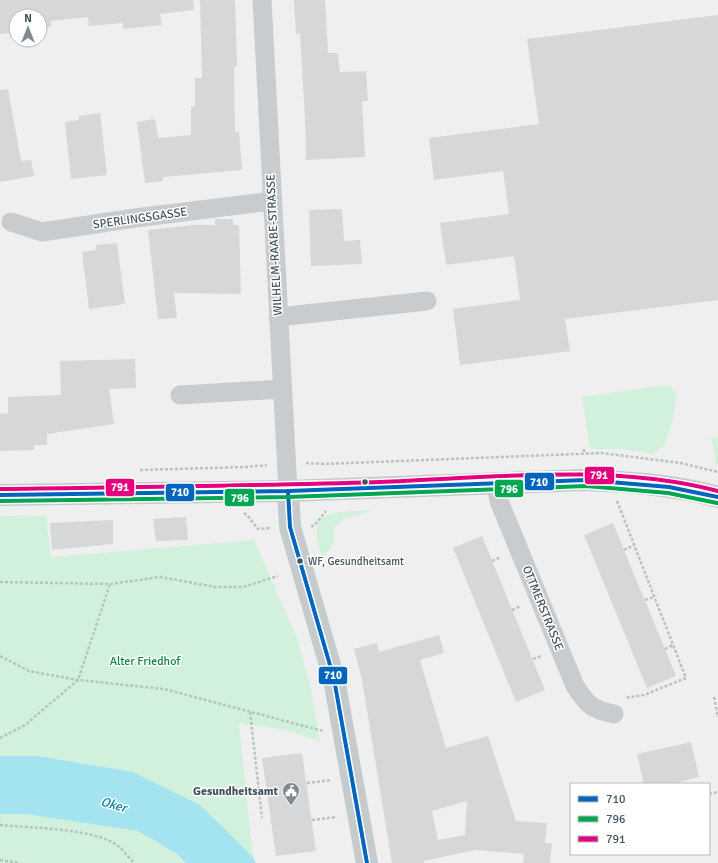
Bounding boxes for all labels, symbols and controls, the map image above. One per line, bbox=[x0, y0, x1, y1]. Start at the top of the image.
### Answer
north arrow bbox=[8, 8, 48, 48]
text: N bbox=[24, 12, 32, 25]
street label: WILHELM-RAABE-STRASSE bbox=[263, 174, 286, 316]
street label: SPERLINGSGASSE bbox=[92, 204, 188, 233]
line badge: 791 bbox=[584, 466, 615, 485]
text: 791 bbox=[590, 469, 608, 482]
line badge: 710 bbox=[524, 472, 555, 491]
text: 710 bbox=[530, 476, 548, 489]
unlabelled marker bbox=[360, 477, 370, 487]
line badge: 791 bbox=[105, 478, 135, 497]
line badge: 796 bbox=[494, 479, 524, 498]
text: 791 bbox=[111, 481, 129, 494]
line badge: 710 bbox=[165, 483, 195, 502]
text: 796 bbox=[500, 483, 518, 496]
text: 710 bbox=[171, 486, 189, 499]
line badge: 796 bbox=[224, 488, 255, 507]
text: 796 bbox=[231, 492, 249, 505]
place label: WF, Gesundheitsamt bbox=[308, 555, 404, 568]
marker: WF, Gesundheitsamt bbox=[295, 556, 305, 566]
street label: OTTMERSTRASSE bbox=[519, 564, 566, 653]
park label: Alter Friedhof bbox=[110, 654, 181, 669]
line badge: 710 bbox=[318, 666, 348, 685]
text: 710 bbox=[324, 669, 342, 682]
public building icon: Gesundheitsamt bbox=[281, 781, 301, 806]
legend bbox=[570, 783, 710, 855]
place label: Gesundheitsamt bbox=[193, 784, 278, 799]
text: 710 bbox=[606, 792, 625, 807]
water label: Oker bbox=[99, 794, 131, 817]
text: 796 bbox=[606, 812, 625, 827]
text: 791 bbox=[606, 832, 625, 847]

